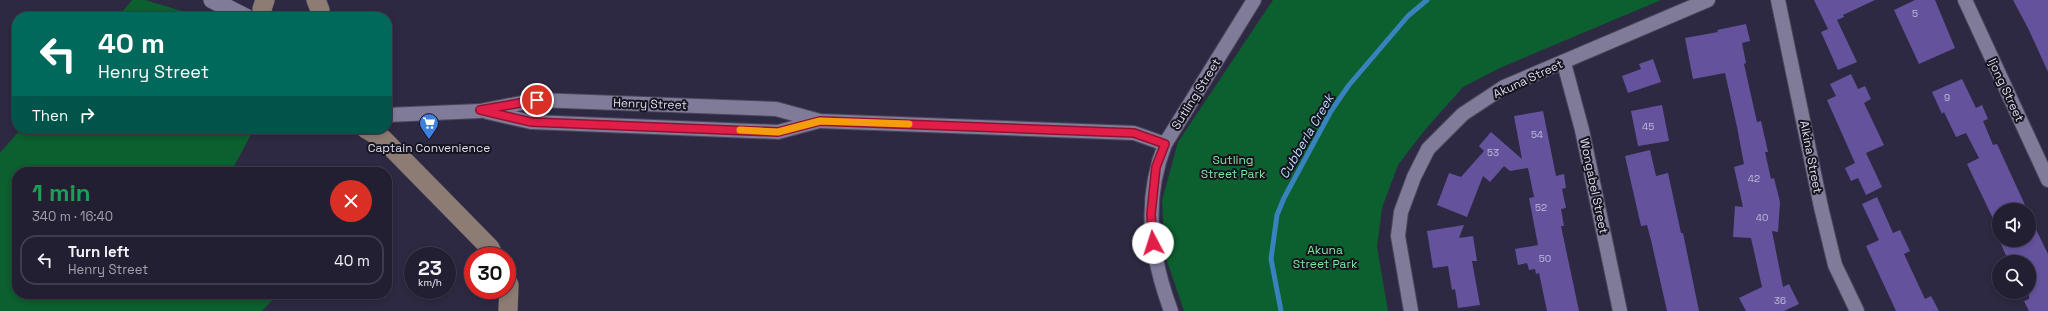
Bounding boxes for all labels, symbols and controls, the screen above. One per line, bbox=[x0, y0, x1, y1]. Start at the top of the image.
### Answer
house number: 5 bbox=[1912, 7, 1918, 20]
text: 40 m bbox=[98, 25, 165, 61]
icon: left bbox=[32, 28, 84, 80]
street label: Sutling Street bbox=[1168, 55, 1224, 133]
street label: Akuna Street bbox=[1490, 56, 1566, 102]
street label: Ijong Street bbox=[1984, 56, 2028, 124]
text: Henry Street bbox=[98, 60, 209, 83]
pin bbox=[520, 83, 554, 117]
icon: arrive bbox=[526, 89, 548, 111]
water label: Cubberla Creek bbox=[1275, 89, 1339, 182]
house number: 9 bbox=[1944, 91, 1950, 104]
street label: Henry Street bbox=[613, 95, 687, 113]
icon: right bbox=[76, 104, 98, 126]
text: Then bbox=[32, 106, 68, 125]
supermarket icon: Captain Convenience bbox=[418, 112, 440, 140]
street label: Alkina Street bbox=[1796, 119, 1826, 195]
house number: 45 bbox=[1642, 120, 1654, 133]
house number: 54 bbox=[1531, 128, 1543, 141]
street label: Wongabel Street bbox=[1576, 137, 1612, 235]
place label: Captain Convenience bbox=[368, 140, 490, 156]
house number: 53 bbox=[1487, 146, 1499, 159]
park label: Sutling Street Park bbox=[1201, 152, 1266, 182]
house number: 42 bbox=[1748, 172, 1760, 185]
text: 1 min bbox=[32, 177, 91, 208]
button: close bbox=[330, 180, 372, 222]
house number: 52 bbox=[1535, 201, 1547, 214]
map controls bbox=[1992, 203, 2036, 299]
button: sound bbox=[1992, 203, 2036, 247]
text: 340 m · 16:40 bbox=[32, 208, 113, 225]
house number: 40 bbox=[1756, 211, 1768, 224]
position arrow bbox=[1132, 222, 1174, 264]
text: Turn left bbox=[68, 242, 130, 261]
park label: Akuna Street Park bbox=[1293, 242, 1358, 272]
speed limit sign: 30 bbox=[464, 247, 516, 299]
icon: left bbox=[34, 249, 56, 271]
text: 40 m bbox=[334, 251, 370, 270]
house number: 50 bbox=[1539, 252, 1551, 265]
text: 23 bbox=[418, 255, 442, 281]
button: search bbox=[1992, 255, 2036, 299]
text: Henry Street bbox=[68, 261, 148, 278]
text: km/h bbox=[418, 276, 442, 289]
house number: 36 bbox=[1774, 294, 1786, 307]

